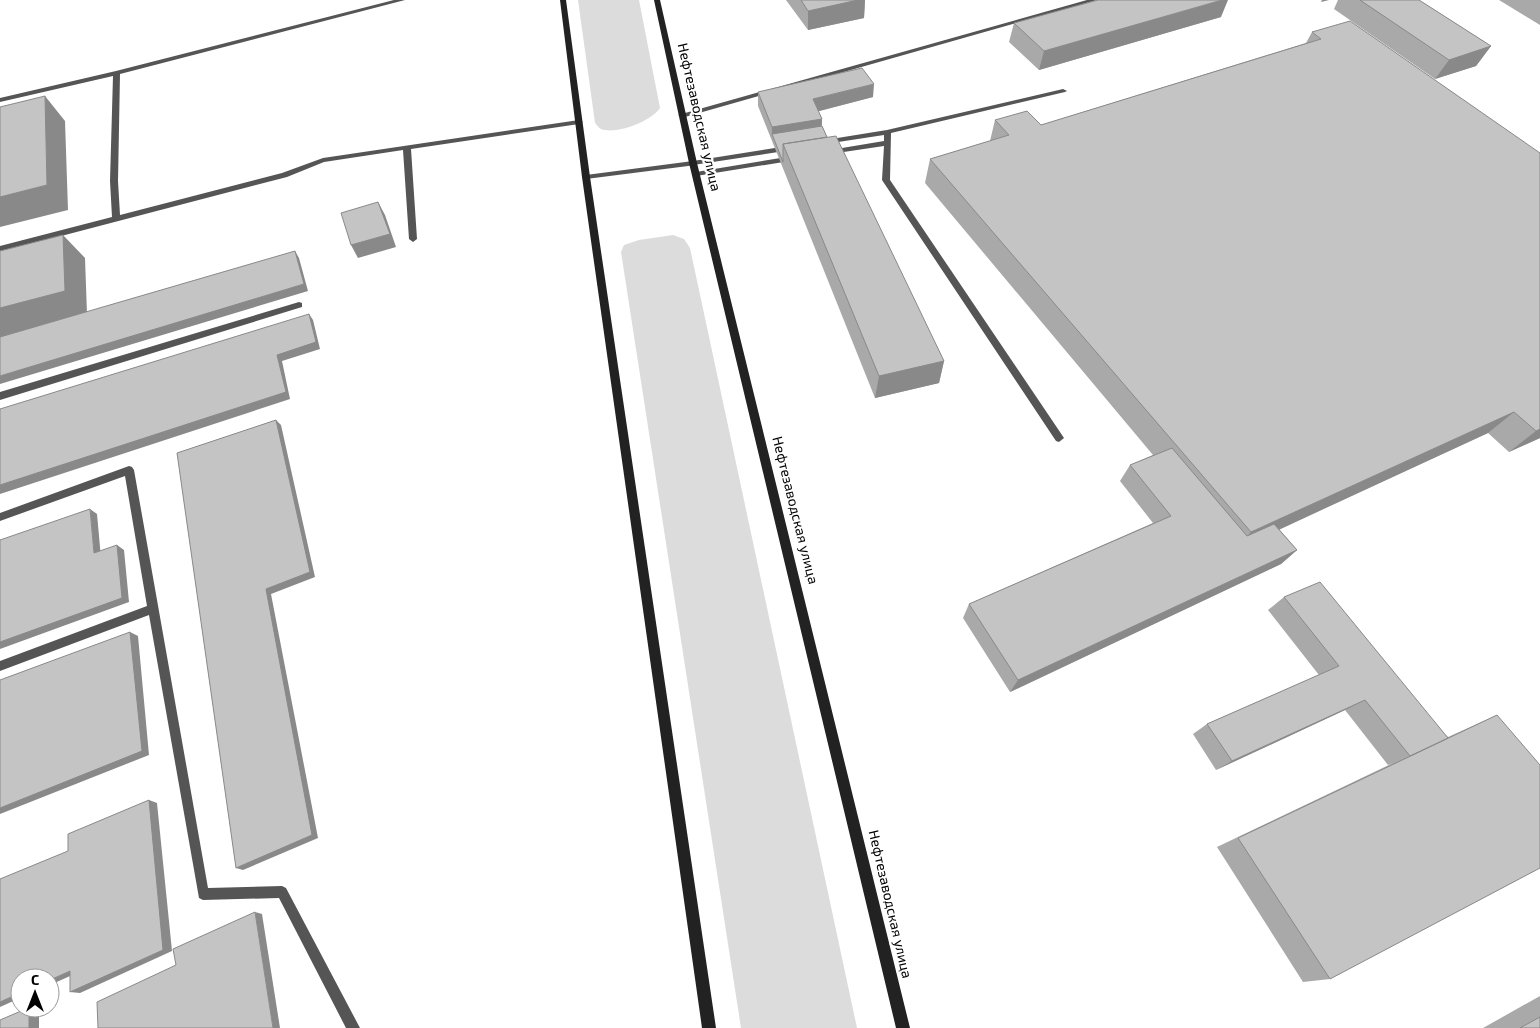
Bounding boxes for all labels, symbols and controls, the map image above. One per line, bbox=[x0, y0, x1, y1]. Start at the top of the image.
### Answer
street label: Нефтезаводская улица bbox=[675, 41, 725, 193]
street label: Нефтезаводская улица bbox=[769, 434, 823, 586]
street label: Нефтезаводская улица bbox=[866, 828, 916, 980]
north arrow bbox=[10, 968, 60, 1018]
text: С bbox=[31, 971, 39, 988]

